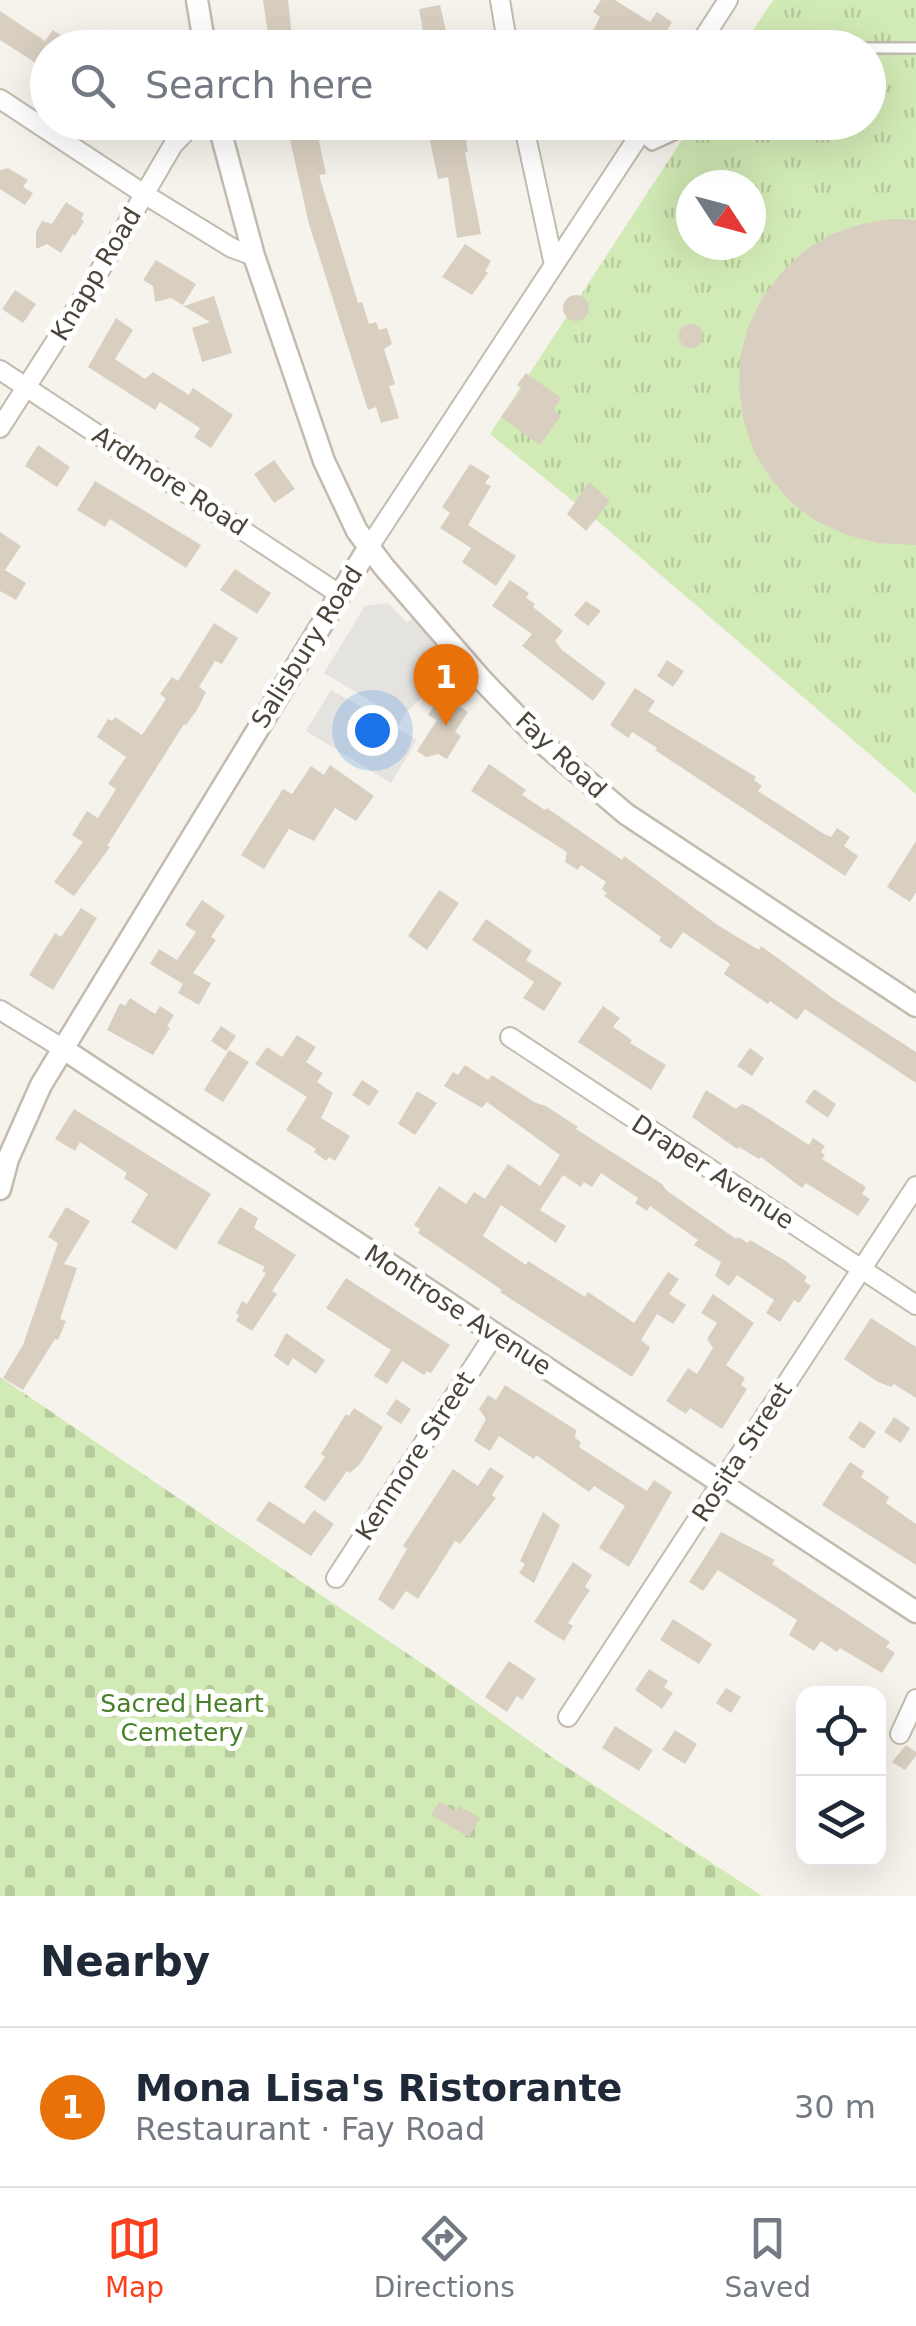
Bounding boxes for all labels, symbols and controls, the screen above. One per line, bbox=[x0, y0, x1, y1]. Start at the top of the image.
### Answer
search box bbox=[30, 30, 886, 140]
icon: search bbox=[65, 58, 120, 113]
text: Search here bbox=[145, 63, 373, 107]
north arrow bbox=[676, 170, 766, 260]
street label: Knapp Road bbox=[45, 202, 147, 346]
street label: Ardmore Road bbox=[87, 420, 253, 542]
street label: Salisbury Road bbox=[246, 561, 368, 733]
pin: 1 bbox=[414, 644, 478, 726]
your location bbox=[347, 705, 398, 756]
street label: Fay Road bbox=[510, 706, 612, 804]
street label: Draper Avenue bbox=[627, 1109, 799, 1235]
street label: Montrose Avenue bbox=[359, 1239, 557, 1381]
street label: Kenmore Street bbox=[350, 1366, 480, 1546]
street label: Rosita Street bbox=[686, 1377, 798, 1527]
map controls bbox=[796, 1686, 886, 1866]
button: locate bbox=[796, 1686, 886, 1776]
park label: Sacred Heart Cemetery bbox=[100, 1689, 264, 1747]
button: layers bbox=[796, 1776, 886, 1866]
text: Nearby bbox=[40, 1937, 210, 1986]
text: Mona Lisa's Ristorante bbox=[135, 2066, 622, 2110]
text: 1 bbox=[61, 2088, 84, 2126]
text: 30 m bbox=[794, 2088, 876, 2126]
text: Restaurant · Fay Road bbox=[135, 2110, 485, 2148]
tab: Map bbox=[105, 2211, 164, 2304]
tab: Directions bbox=[374, 2211, 515, 2304]
tab: Saved bbox=[725, 2211, 811, 2304]

